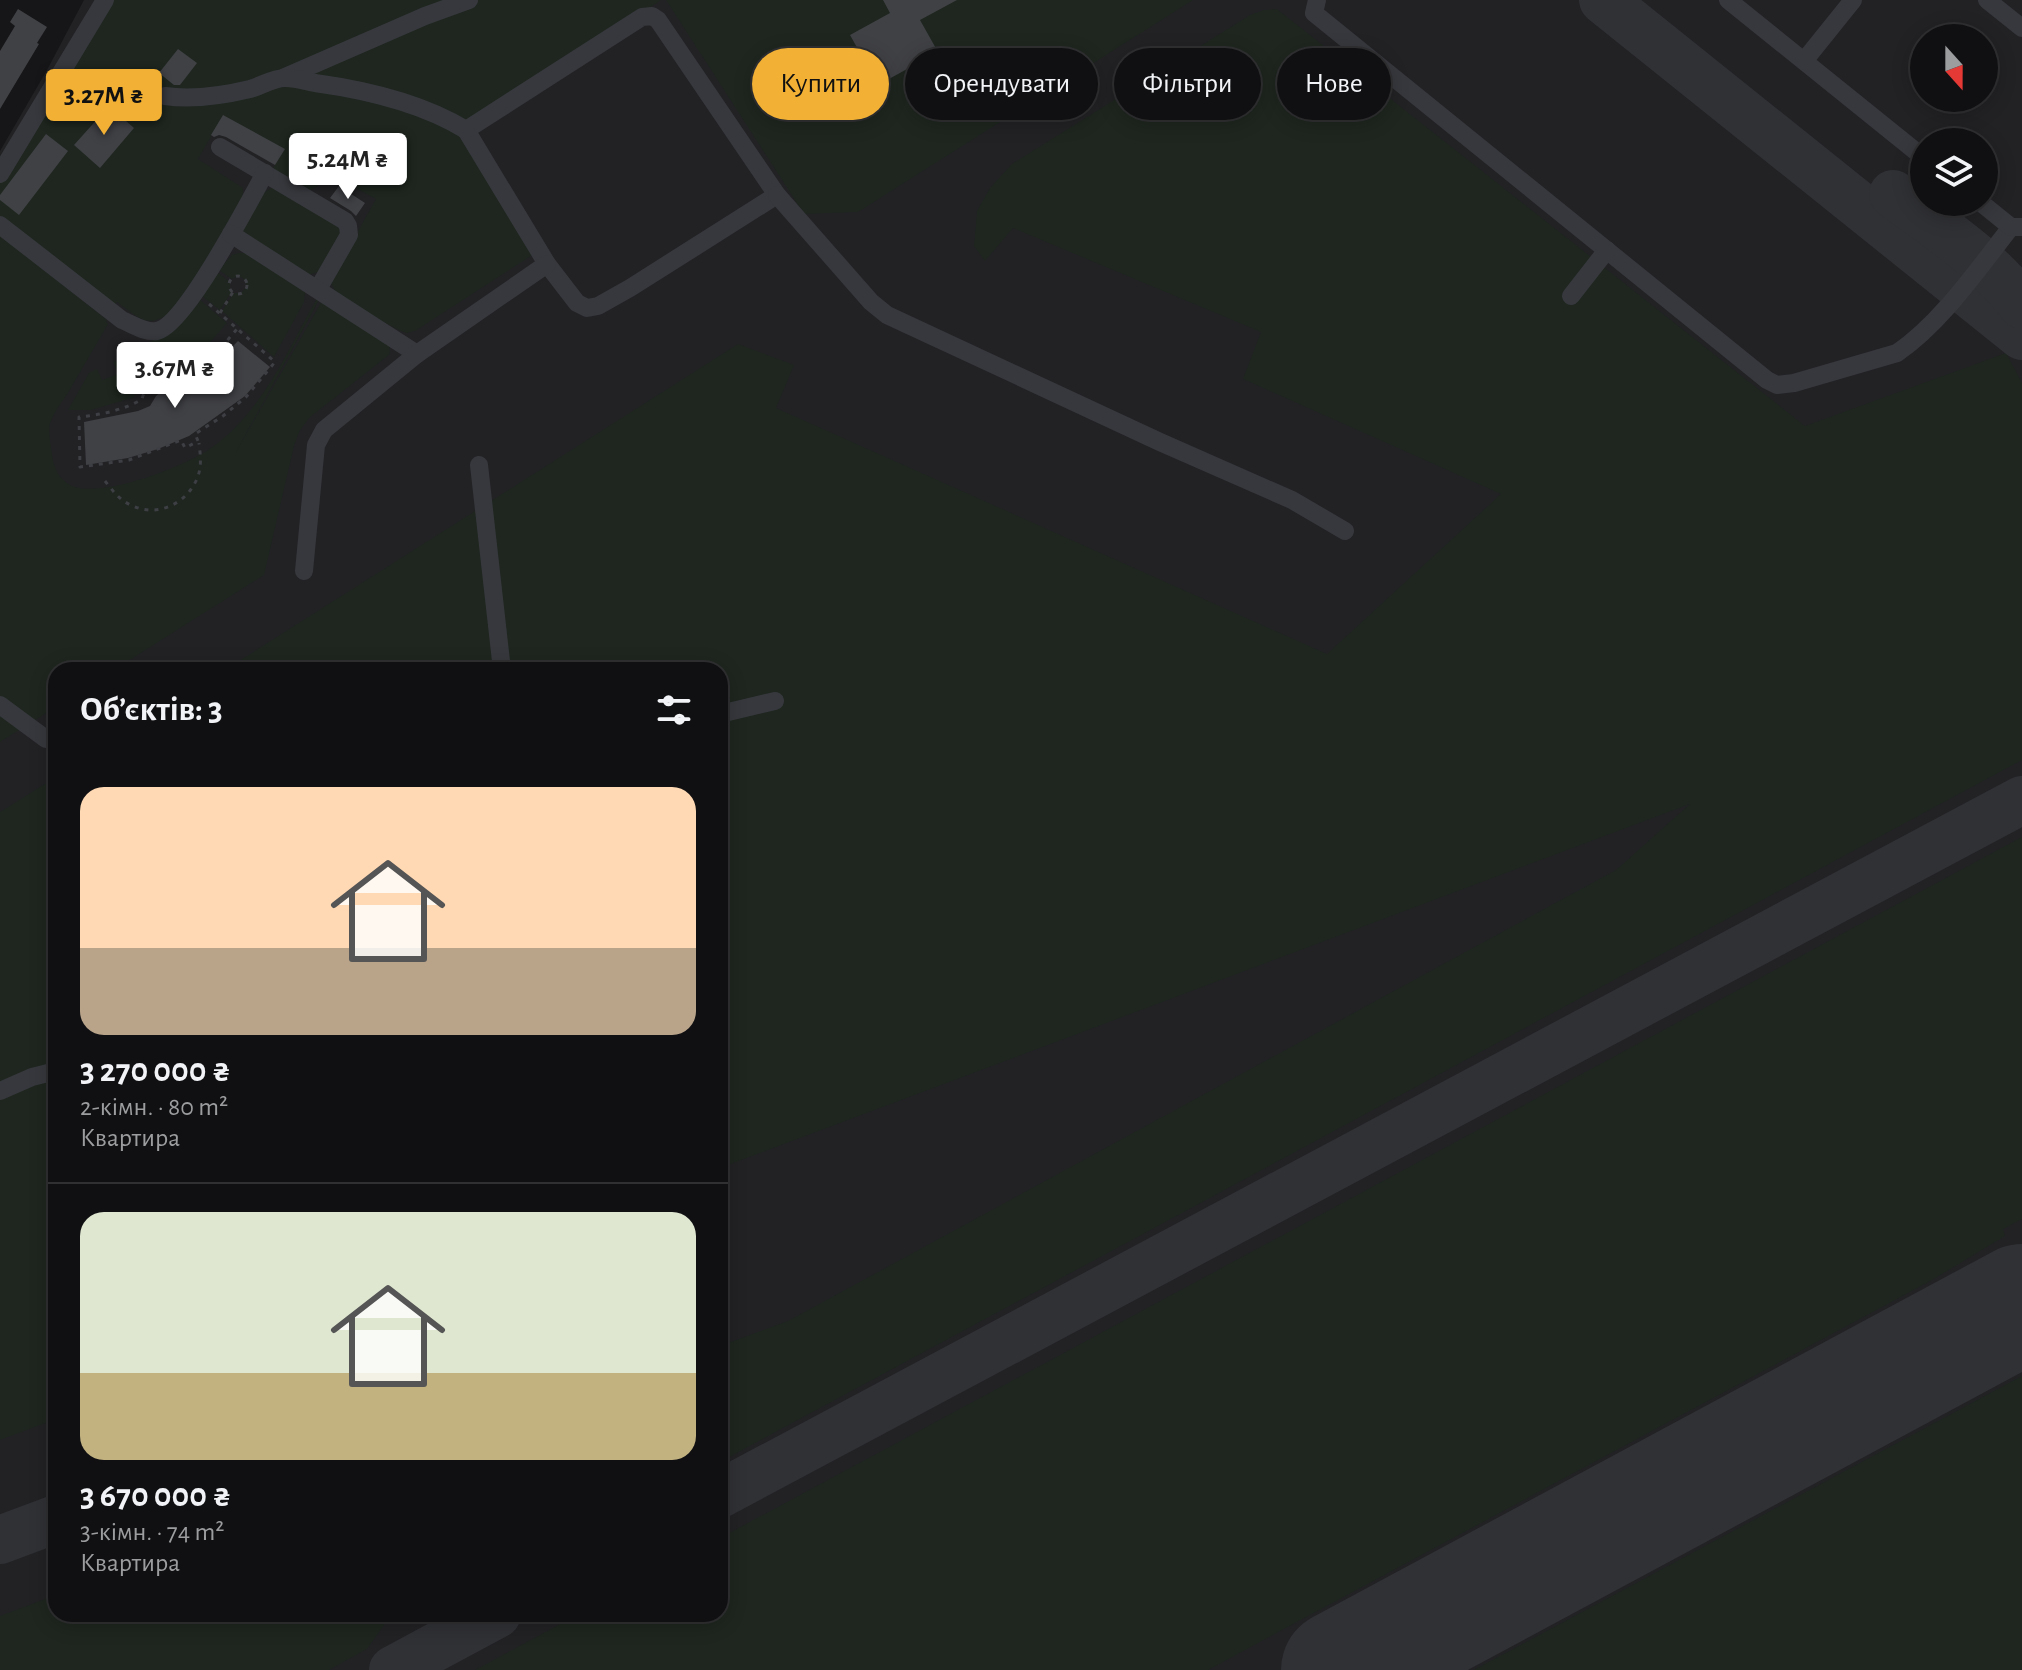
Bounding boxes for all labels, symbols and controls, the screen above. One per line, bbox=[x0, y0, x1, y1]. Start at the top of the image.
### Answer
north arrow bbox=[1910, 24, 1998, 112]
map controls bbox=[1910, 24, 1998, 216]
chip: Купити bbox=[752, 48, 889, 120]
chip: Орендувати bbox=[905, 48, 1098, 120]
chip: Фільтри bbox=[1114, 48, 1261, 120]
chip: Нове bbox=[1277, 48, 1391, 120]
pin: 3.27M ₴ bbox=[30, 69, 178, 137]
text: 3.27M ₴ bbox=[64, 82, 144, 108]
button: layers bbox=[1910, 128, 1998, 216]
pin: 5.24M ₴ bbox=[274, 133, 422, 201]
text: 5.24M ₴ bbox=[307, 146, 389, 172]
pin: 3.67M ₴ bbox=[101, 342, 249, 410]
text: 3.67M ₴ bbox=[135, 355, 215, 381]
icon: filters bbox=[652, 688, 696, 732]
text: Об’єктів: 3 bbox=[80, 693, 223, 727]
icon: home bbox=[316, 839, 460, 983]
text: 3 270 000 ₴ bbox=[80, 1054, 231, 1088]
text: 2-кімн. · 80 m² bbox=[80, 1094, 228, 1120]
text: Квартира bbox=[80, 1125, 180, 1151]
icon: home bbox=[316, 1264, 460, 1408]
text: 3 670 000 ₴ bbox=[80, 1479, 232, 1513]
text: 3-кімн. · 74 m² bbox=[80, 1519, 224, 1545]
text: Квартира bbox=[80, 1550, 180, 1576]

